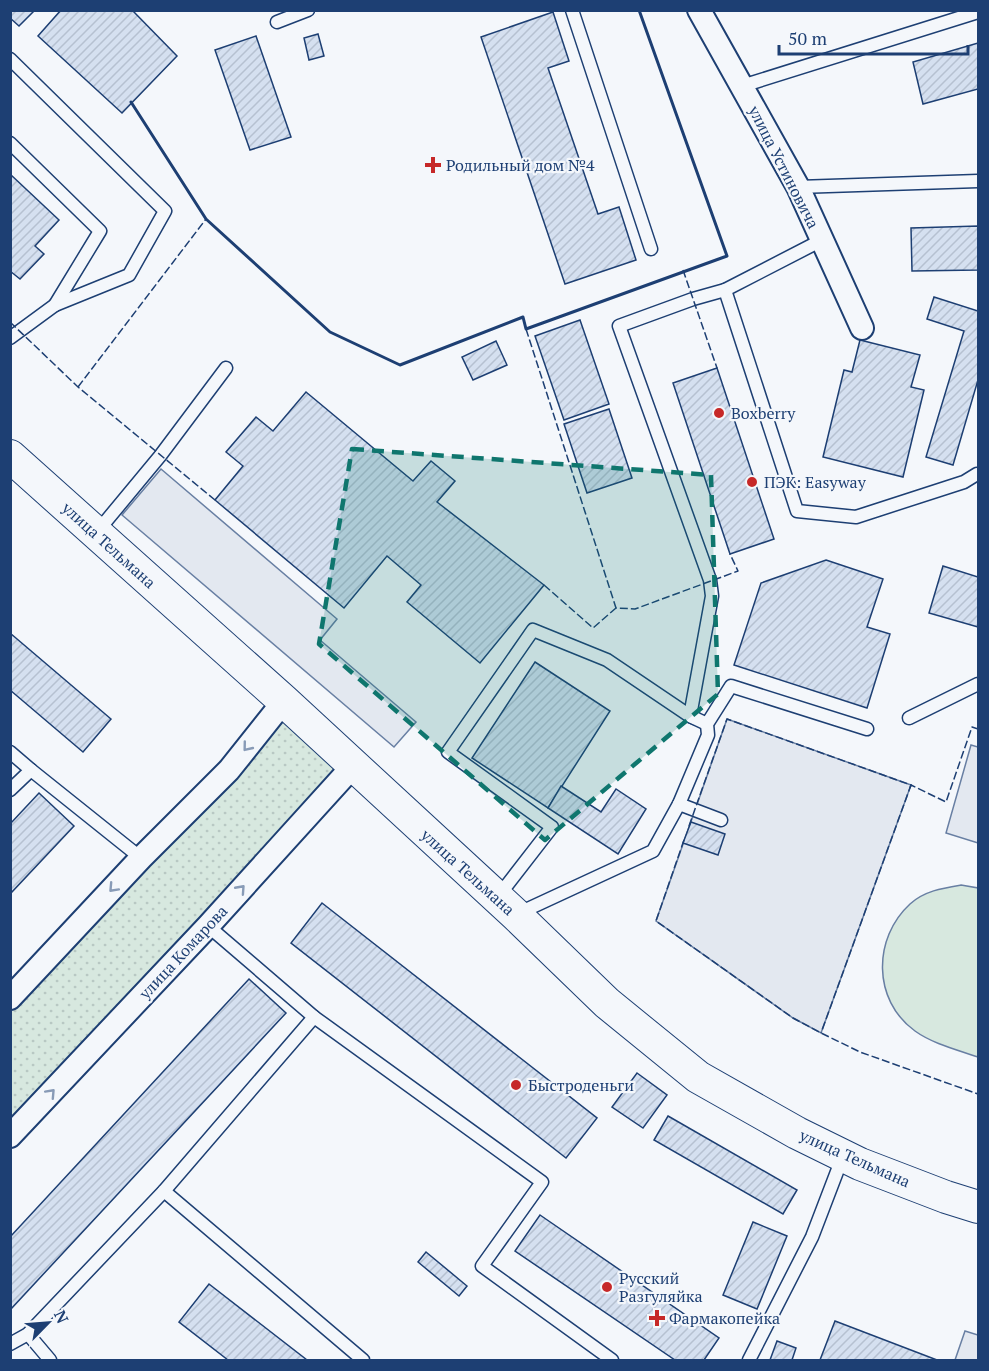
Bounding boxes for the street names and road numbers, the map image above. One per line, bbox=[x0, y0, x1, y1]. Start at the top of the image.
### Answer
street label: улица Устиновича bbox=[743, 101, 824, 232]
street label: улица Тельмана bbox=[57, 496, 161, 593]
street label: улица Тельмана bbox=[416, 823, 520, 920]
street label: улица Комарова bbox=[133, 900, 232, 1004]
street label: улица Тельмана bbox=[795, 1123, 914, 1192]

